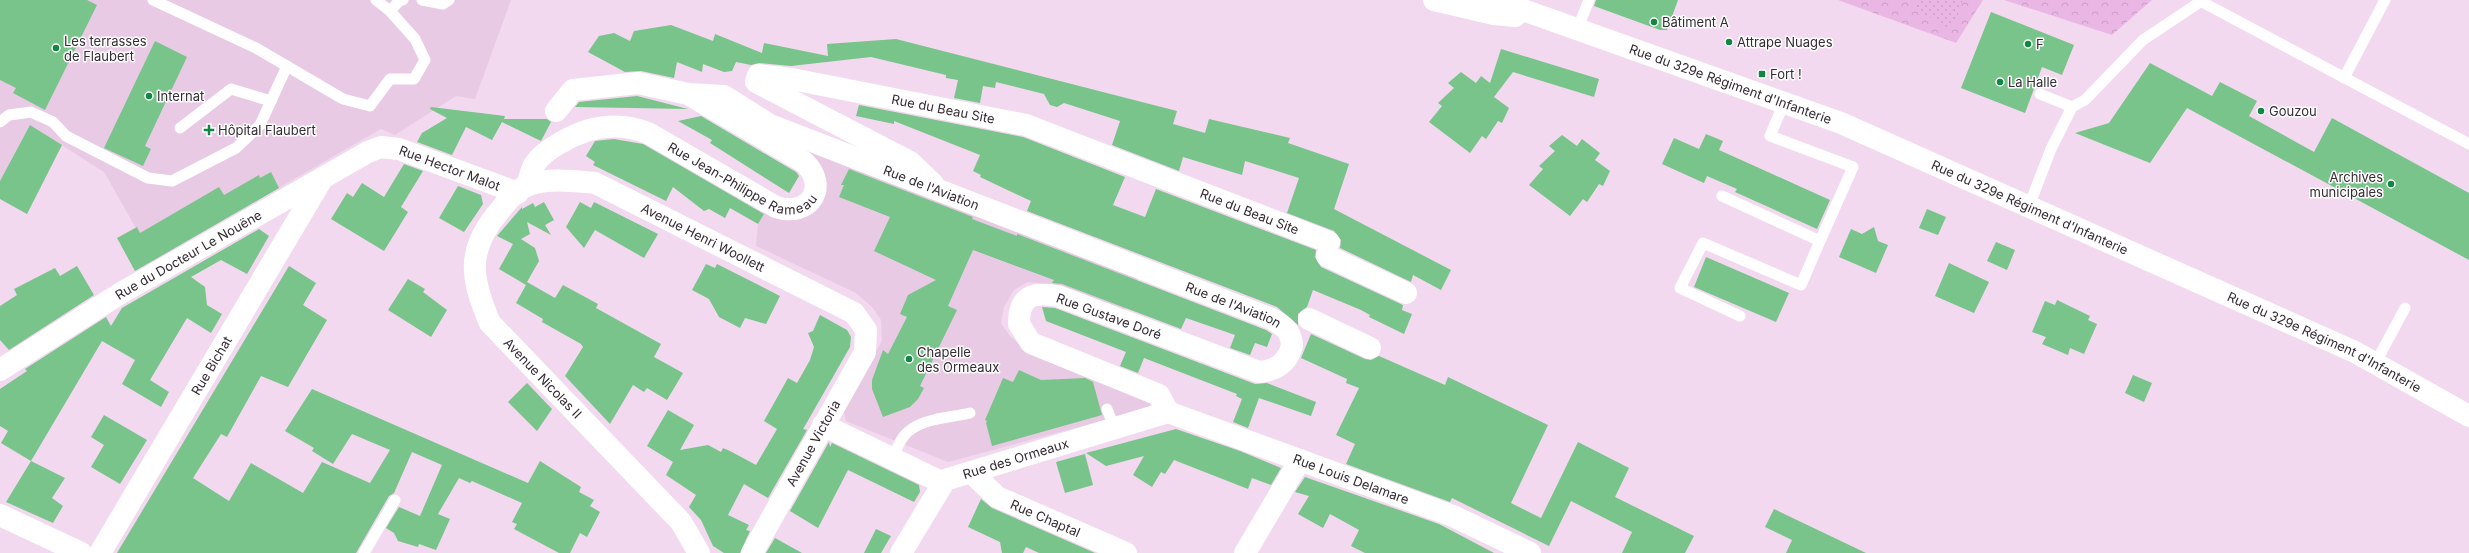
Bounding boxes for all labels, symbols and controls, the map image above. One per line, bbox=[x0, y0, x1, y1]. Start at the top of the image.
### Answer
place label: Bâtiment A bbox=[1662, 14, 1729, 30]
marker: Bâtiment A bbox=[1649, 17, 1659, 27]
place label: Les terrasses de Flaubert bbox=[64, 33, 147, 64]
place label: Attrape Nuages bbox=[1737, 34, 1833, 50]
place label: F bbox=[2036, 36, 2044, 52]
marker: Attrape Nuages bbox=[1724, 37, 1734, 47]
marker: F bbox=[2023, 39, 2033, 49]
street label: Rue du 329e Régiment d'Infanterie bbox=[1627, 40, 1834, 127]
marker: Les terrasses de Flaubert bbox=[51, 43, 61, 53]
place label: Fort ! bbox=[1770, 66, 1802, 82]
marker: Fort ! bbox=[1757, 69, 1767, 79]
place label: La Halle bbox=[2008, 74, 2057, 90]
marker: La Halle bbox=[1995, 77, 2005, 87]
place label: Internat bbox=[157, 88, 204, 104]
marker: Internat bbox=[144, 91, 154, 101]
street label: Rue du Beau Site bbox=[890, 91, 996, 127]
place label: Gouzou bbox=[2269, 103, 2317, 119]
marker: Gouzou bbox=[2256, 106, 2266, 116]
place label: Hôpital Flaubert bbox=[218, 122, 316, 138]
marker: Hôpital Flaubert bbox=[203, 124, 215, 136]
street label: Rue Jean-Philippe Rameau bbox=[665, 138, 820, 217]
street label: Rue Hector Malot bbox=[397, 142, 503, 194]
street label: Rue du 329e Régiment d'Infanterie bbox=[1929, 156, 2131, 258]
street label: Rue de l'Aviation bbox=[881, 162, 981, 213]
place label: Archives municipales bbox=[2310, 169, 2383, 200]
marker: Archives municipales bbox=[2386, 179, 2396, 189]
street label: Rue du Beau Site bbox=[1198, 185, 1301, 238]
street label: Avenue Henri Woollett bbox=[639, 200, 767, 275]
street label: Rue du Docteur Le Nouëne bbox=[112, 206, 264, 303]
street label: Rue de l'Aviation bbox=[1183, 278, 1285, 331]
street label: Rue du 329e Régiment d'Infanterie bbox=[2225, 288, 2424, 396]
street label: Rue Gustave Doré bbox=[1054, 290, 1164, 342]
street label: Rue Bichat bbox=[188, 333, 235, 398]
street label: Avenue Nicolas II bbox=[501, 335, 585, 421]
place label: Chapelle des Ormeaux bbox=[917, 344, 999, 375]
marker: Chapelle des Ormeaux bbox=[904, 354, 914, 364]
street label: Avenue Victoria bbox=[783, 397, 843, 489]
street label: Rue des Ormeaux bbox=[961, 435, 1070, 482]
street label: Rue Louis Delamare bbox=[1291, 450, 1411, 507]
street label: Rue Chaptal bbox=[1008, 496, 1083, 540]

